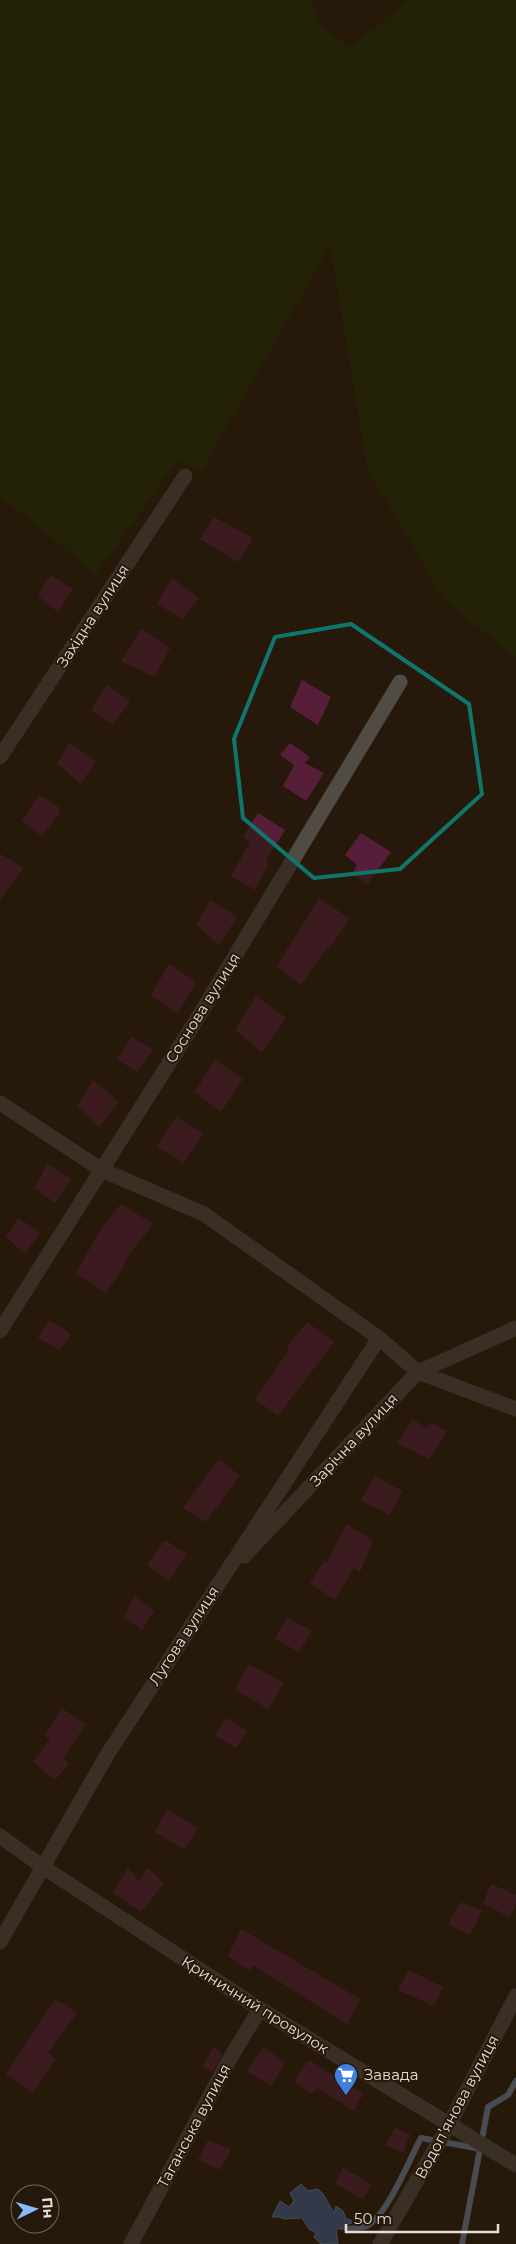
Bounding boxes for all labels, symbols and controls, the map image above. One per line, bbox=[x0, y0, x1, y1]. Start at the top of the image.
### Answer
street label: Західна вулиця bbox=[52, 561, 133, 671]
street label: Соснова вулиця bbox=[161, 949, 244, 1066]
street label: Зарічна вулиця bbox=[306, 1389, 402, 1490]
street label: Лугова вулиця bbox=[144, 1583, 223, 1689]
street label: Криничний провулок bbox=[178, 1951, 333, 2058]
street label: Водоп’янова вулиця bbox=[411, 2032, 503, 2182]
street label: Таганська вулиця bbox=[153, 2061, 234, 2191]
supermarket icon: Завада bbox=[333, 2062, 359, 2096]
place label: Завада bbox=[364, 2065, 418, 2084]
north arrow bbox=[10, 2184, 60, 2234]
text: Пн bbox=[38, 2197, 58, 2219]
scale bar bbox=[346, 2202, 498, 2234]
text: 50 m bbox=[354, 2209, 392, 2228]

